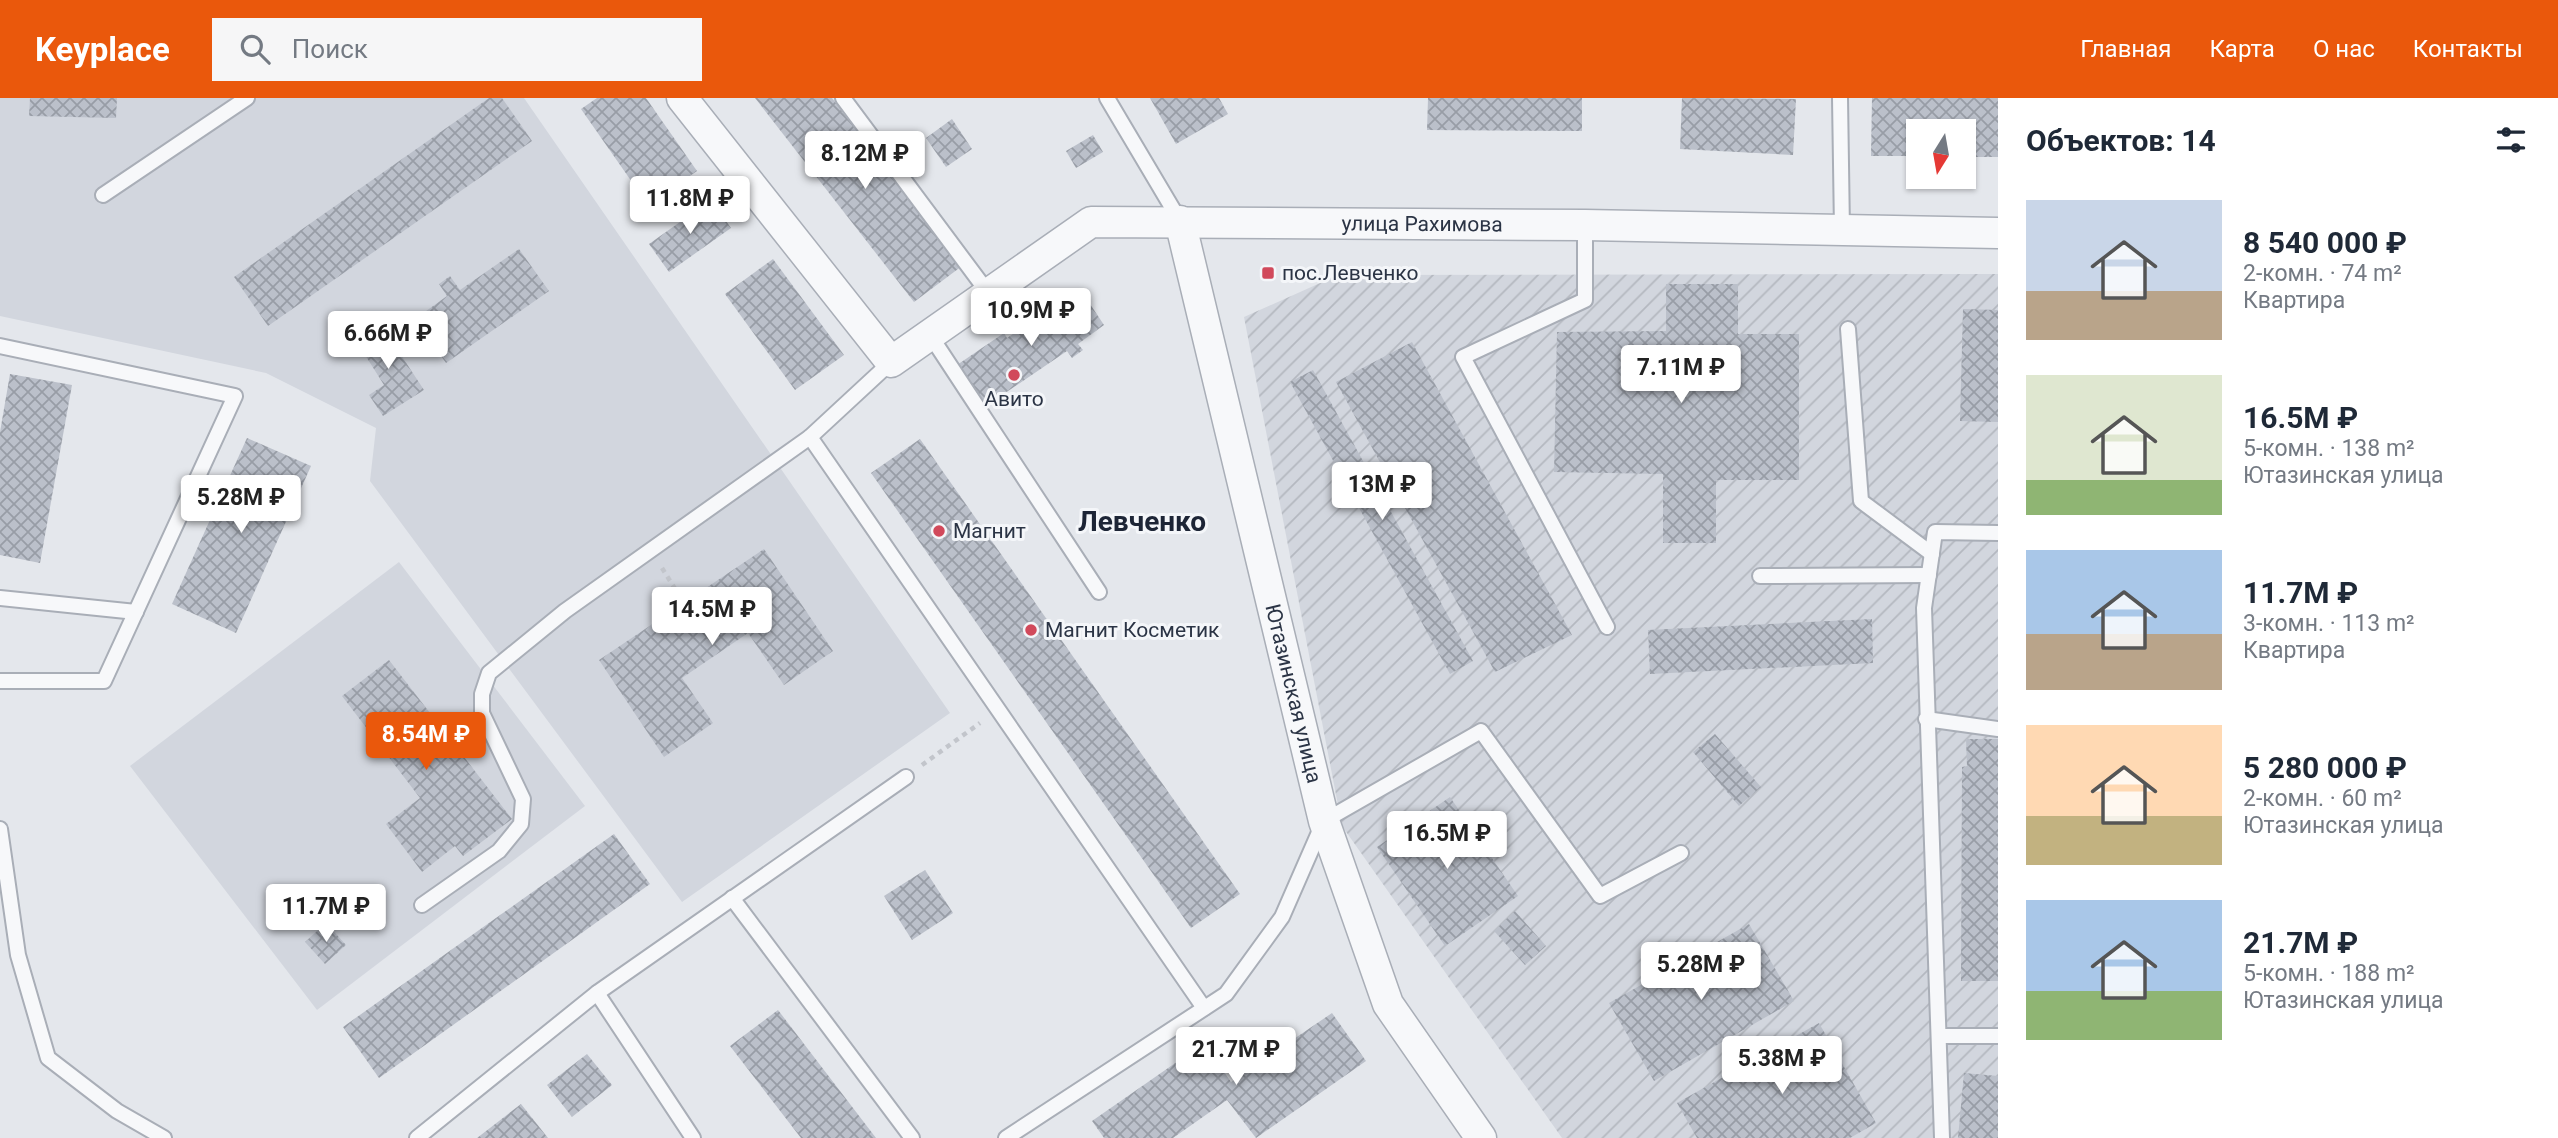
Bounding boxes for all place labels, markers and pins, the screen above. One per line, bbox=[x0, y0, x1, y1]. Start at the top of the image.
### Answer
pin: 8.12M ₽ bbox=[800, 132, 930, 191]
pin: 11.8M ₽ bbox=[625, 176, 755, 236]
place label: пос.Левченко bbox=[1282, 261, 1418, 285]
marker: пос.Левченко bbox=[1260, 265, 1276, 281]
pin: 10.9M ₽ bbox=[966, 288, 1096, 348]
pin: 6.66M ₽ bbox=[323, 312, 453, 371]
pin: 7.11M ₽ bbox=[1616, 345, 1746, 405]
marker: Авито bbox=[1006, 367, 1022, 383]
place label: Авито bbox=[984, 387, 1044, 411]
pin: 13M ₽ bbox=[1333, 462, 1431, 522]
pin: 5.28M ₽ bbox=[176, 476, 306, 535]
place label: Магнит bbox=[953, 519, 1026, 543]
marker: Магнит bbox=[931, 523, 947, 539]
pin: 14.5M ₽ bbox=[647, 588, 777, 647]
place label: Магнит Косметик bbox=[1045, 618, 1220, 642]
marker: Магнит Косметик bbox=[1023, 622, 1039, 638]
pin: 8.54M ₽ bbox=[361, 712, 491, 772]
pin: 16.5M ₽ bbox=[1382, 812, 1512, 871]
pin: 11.7M ₽ bbox=[261, 884, 391, 944]
pin: 5.28M ₽ bbox=[1636, 942, 1766, 1002]
pin: 21.7M ₽ bbox=[1171, 1028, 1301, 1087]
pin: 5.38M ₽ bbox=[1717, 1037, 1847, 1096]

